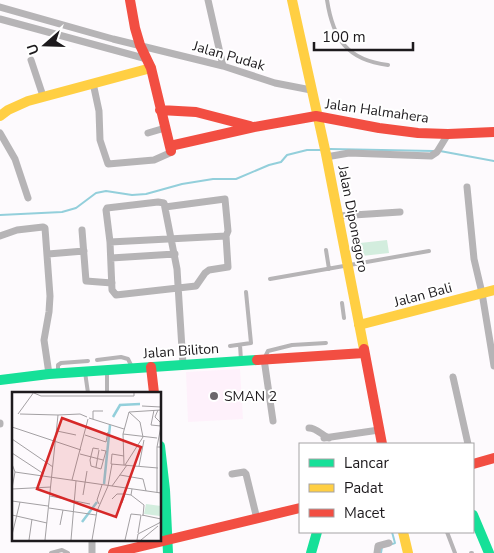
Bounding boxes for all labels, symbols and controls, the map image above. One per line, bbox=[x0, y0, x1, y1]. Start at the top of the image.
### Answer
north arrow bbox=[20, 20, 70, 70]
scale bar bbox=[314, 20, 413, 52]
text: 100 m bbox=[322, 27, 366, 47]
street label: Jalan Pudak bbox=[190, 36, 268, 76]
text: U bbox=[23, 41, 44, 57]
street label: Jalan Halmahera bbox=[323, 94, 430, 128]
street label: Jalan Diponegoro bbox=[333, 163, 373, 274]
street label: Jalan Bali bbox=[391, 278, 454, 312]
street label: Jalan Biliton bbox=[142, 339, 219, 363]
place label: SMAN 2 bbox=[224, 387, 277, 406]
marker: SMAN 2 bbox=[208, 390, 220, 402]
inset map bbox=[12, 392, 161, 540]
legend bbox=[299, 443, 474, 533]
text: Lancar bbox=[344, 453, 389, 473]
text: Padat bbox=[344, 478, 384, 498]
text: Macet bbox=[344, 503, 386, 523]

